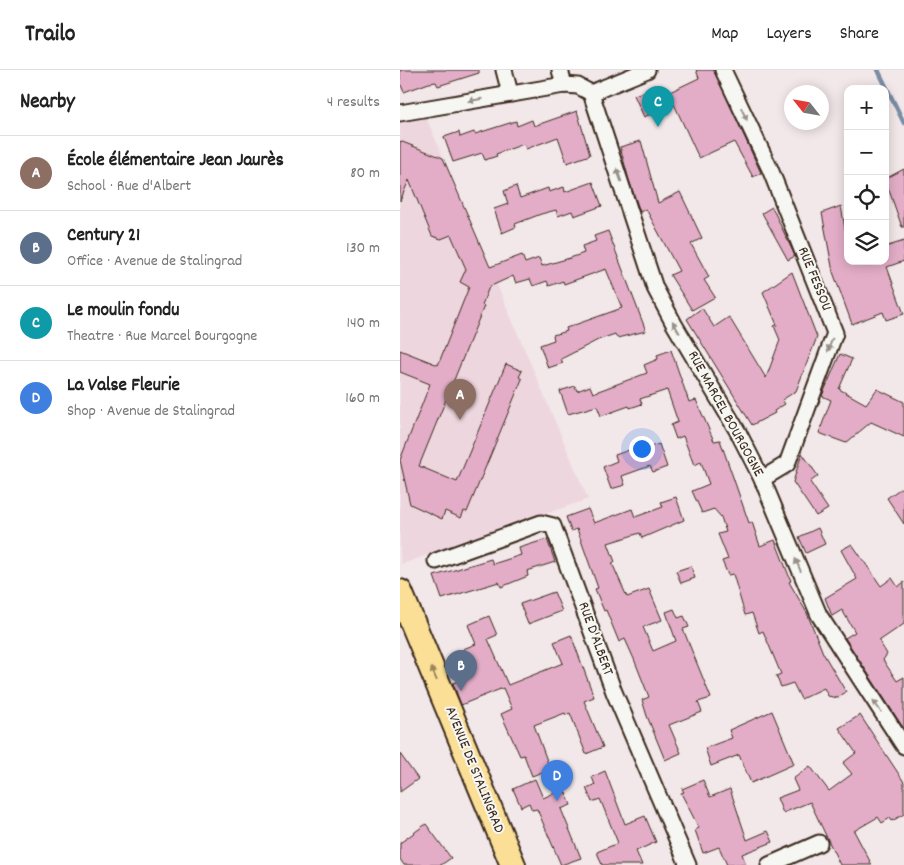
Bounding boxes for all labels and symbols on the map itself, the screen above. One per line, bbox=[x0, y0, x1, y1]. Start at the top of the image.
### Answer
north arrow bbox=[784, 85, 829, 130]
pin: C bbox=[642, 86, 674, 127]
one-way arrow bbox=[467, 96, 483, 104]
one-way arrow bbox=[740, 107, 748, 121]
one-way arrow bbox=[615, 168, 622, 183]
street label: RUE FESSOU bbox=[791, 244, 837, 314]
one-way arrow bbox=[671, 321, 680, 334]
one-way arrow bbox=[826, 338, 834, 353]
street label: RUE MARCEL BOURGOGNE bbox=[681, 347, 769, 481]
pin: A bbox=[444, 379, 476, 420]
your location bbox=[629, 436, 655, 462]
one-way arrow bbox=[793, 557, 801, 572]
street label: RUE D'ALBERT bbox=[571, 599, 619, 679]
pin: B bbox=[445, 650, 477, 691]
one-way arrow bbox=[430, 667, 438, 681]
one-way arrow bbox=[872, 699, 882, 712]
street label: AVENUE DE STALINGRAD bbox=[439, 703, 510, 837]
pin: D bbox=[541, 760, 573, 801]

